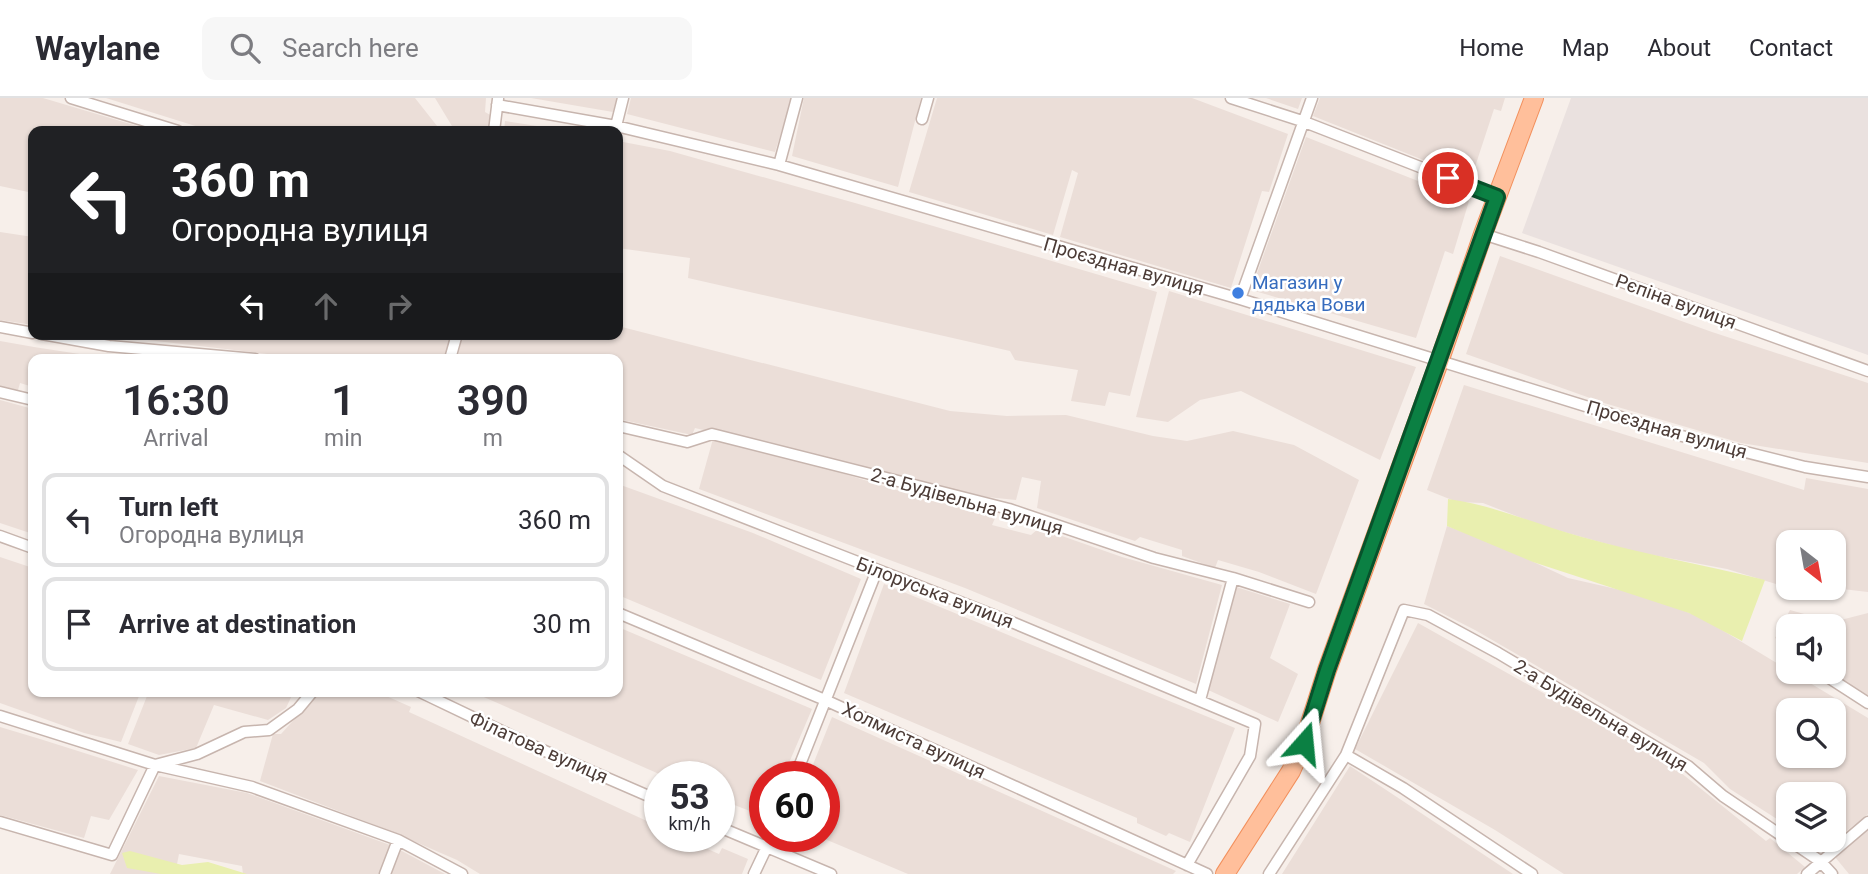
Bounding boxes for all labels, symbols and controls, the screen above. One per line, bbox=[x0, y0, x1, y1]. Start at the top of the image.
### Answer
search box bbox=[202, 17, 692, 80]
text: Waylane bbox=[35, 29, 160, 68]
icon: search bbox=[226, 29, 264, 67]
text: Search here bbox=[282, 33, 419, 63]
text: Home bbox=[1459, 34, 1524, 62]
text: Map bbox=[1562, 34, 1609, 62]
text: About bbox=[1647, 34, 1711, 62]
text: Contact bbox=[1749, 34, 1833, 62]
pin bbox=[1418, 148, 1478, 208]
text: 360 m bbox=[171, 152, 310, 209]
icon: left bbox=[56, 154, 147, 245]
icon: arrive bbox=[1429, 159, 1467, 197]
text: Огородна вулиця bbox=[171, 211, 429, 249]
street label: Проєздная вулиця bbox=[1041, 233, 1207, 300]
street label: Рєпіна вулиця bbox=[1612, 269, 1739, 334]
place label: Магазин у дядька Вови bbox=[1252, 271, 1366, 316]
marker: Магазин у дядька Вови bbox=[1230, 285, 1246, 301]
icon: left bbox=[234, 287, 272, 325]
icon: ahead bbox=[307, 287, 345, 325]
icon: right bbox=[380, 287, 418, 325]
text: 16:30 bbox=[122, 376, 230, 425]
text: 1 bbox=[331, 376, 355, 425]
text: 390 bbox=[457, 376, 529, 425]
street label: Проєздная вулиця bbox=[1584, 396, 1750, 463]
text: Arrival bbox=[143, 425, 209, 452]
text: min bbox=[324, 425, 362, 452]
text: m bbox=[483, 425, 503, 452]
street label: 2-а Будівельна вулиця bbox=[868, 463, 1066, 540]
text: Turn left bbox=[119, 492, 218, 522]
icon: left bbox=[60, 501, 98, 539]
text: 360 m bbox=[518, 505, 591, 535]
text: Огородна вулиця bbox=[119, 522, 304, 549]
north arrow bbox=[1776, 530, 1846, 600]
map controls bbox=[1776, 530, 1846, 852]
street label: Білоруська вулиця bbox=[853, 552, 1017, 633]
icon: arrive bbox=[60, 605, 98, 643]
text: Arrive at destination bbox=[119, 609, 356, 639]
text: 30 m bbox=[533, 609, 591, 639]
button: sound bbox=[1776, 614, 1846, 684]
street label: 2-а Будівельна вулиця bbox=[1510, 654, 1692, 777]
street label: Холмиста вулиця bbox=[838, 697, 989, 784]
button: search bbox=[1776, 698, 1846, 768]
position arrow bbox=[1267, 706, 1341, 780]
street label: Філатова вулиця bbox=[466, 707, 612, 788]
speed limit sign: 60 bbox=[749, 761, 840, 852]
text: 53 bbox=[669, 777, 710, 818]
button: layers bbox=[1776, 782, 1846, 852]
text: km/h bbox=[668, 813, 711, 834]

